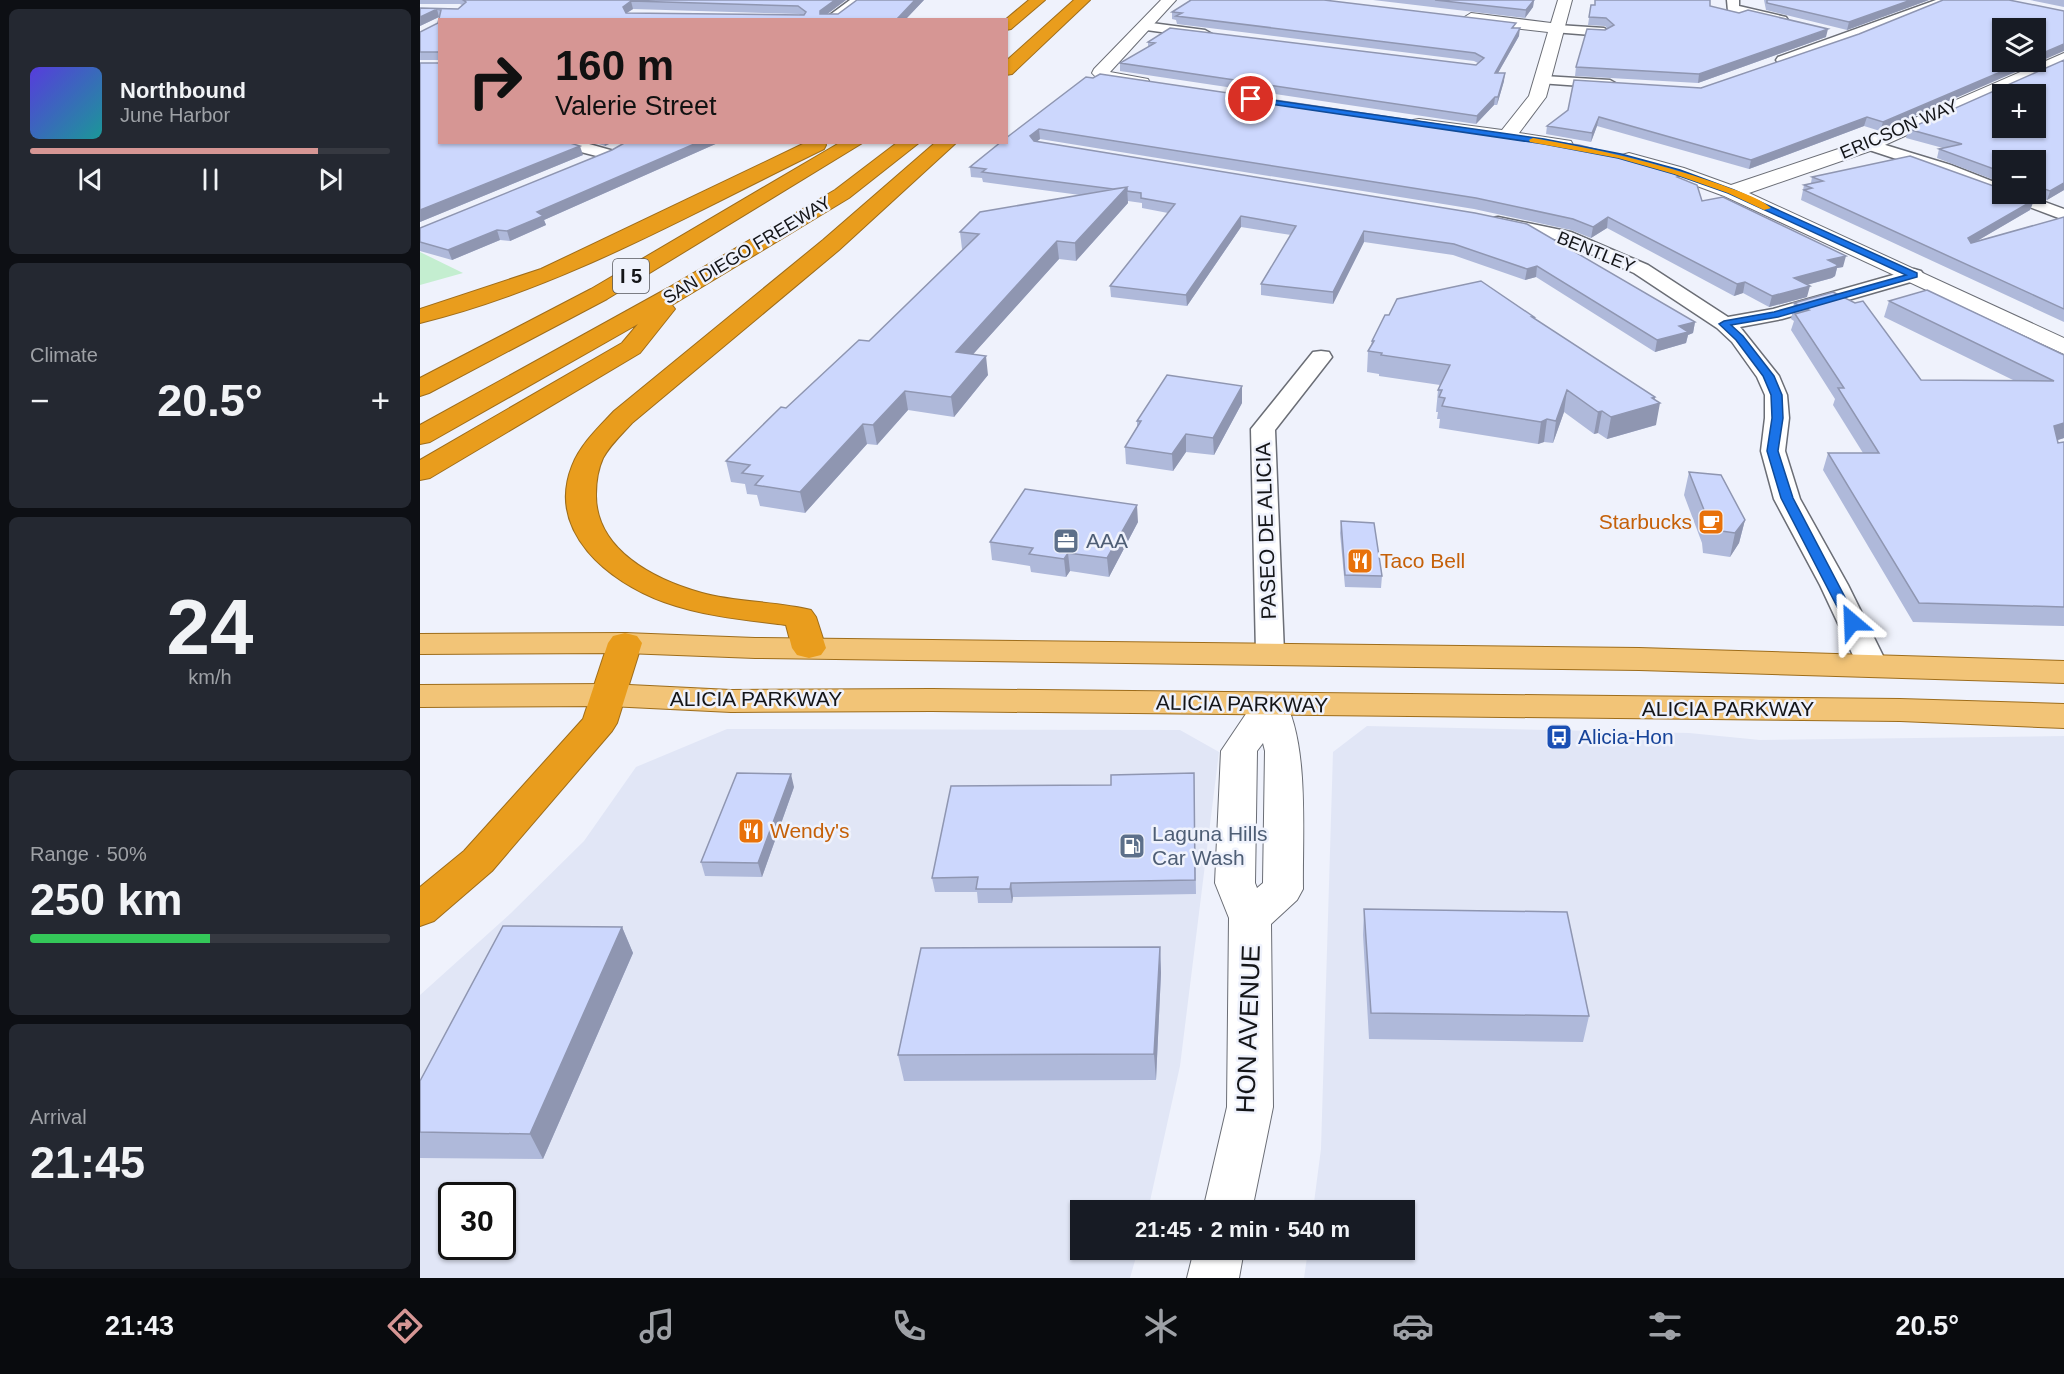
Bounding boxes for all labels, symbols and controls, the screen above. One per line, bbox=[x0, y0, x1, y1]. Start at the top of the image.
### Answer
map controls bbox=[1992, 18, 2046, 204]
button: layers bbox=[1992, 18, 2046, 72]
icon: right bbox=[456, 42, 534, 120]
text: 160 m bbox=[555, 42, 674, 89]
pin bbox=[1225, 73, 1276, 124]
text: Northbound bbox=[120, 78, 246, 103]
icon: arrive bbox=[1234, 82, 1267, 115]
button: + bbox=[1992, 84, 2046, 138]
text: Valerie Street bbox=[555, 91, 717, 121]
street label: ERICSON WAY bbox=[1837, 95, 1961, 163]
text: June Harbor bbox=[120, 104, 230, 126]
button: − bbox=[1992, 150, 2046, 204]
icon: previous bbox=[74, 163, 107, 196]
icon: pause bbox=[194, 163, 227, 196]
icon: next bbox=[314, 163, 347, 196]
street label: SAN DIEGO FREEWAY bbox=[660, 192, 834, 308]
street label: BENTLEY bbox=[1554, 227, 1638, 277]
road number: I 5 bbox=[613, 259, 649, 293]
text: Climate bbox=[30, 344, 98, 366]
text: 20.5° bbox=[157, 375, 263, 426]
text: − bbox=[30, 382, 49, 419]
text: + bbox=[371, 382, 390, 419]
street label: PASEO DE ALICIA bbox=[1251, 442, 1280, 620]
cafe icon: Starbucks bbox=[1696, 507, 1726, 537]
place label: Starbucks bbox=[1599, 510, 1692, 533]
office icon: AAA bbox=[1051, 526, 1081, 556]
place label: AAA bbox=[1086, 529, 1128, 552]
restaurant icon: Taco Bell bbox=[1345, 546, 1375, 576]
place label: Taco Bell bbox=[1380, 549, 1465, 572]
text: 24 bbox=[167, 583, 253, 671]
position arrow bbox=[1820, 590, 1884, 654]
text: km/h bbox=[188, 666, 232, 688]
street label: ALICIA PARKWAY bbox=[670, 687, 842, 710]
street label: ALICIA PARKWAY bbox=[1156, 690, 1328, 717]
street label: ALICIA PARKWAY bbox=[1642, 697, 1814, 720]
bus stop icon: Alicia-Hon bbox=[1544, 722, 1574, 752]
place label: Alicia-Hon bbox=[1578, 725, 1674, 748]
restaurant icon: Wendy's bbox=[736, 816, 766, 846]
place label: Wendy's bbox=[770, 819, 850, 842]
place label: Laguna Hills Car Wash bbox=[1152, 822, 1268, 869]
fuel station icon: Laguna Hills Car Wash bbox=[1117, 831, 1147, 861]
text: Range · 50% bbox=[30, 843, 147, 865]
text: 250 km bbox=[30, 874, 183, 925]
street label: HON AVENUE bbox=[1230, 944, 1266, 1114]
text: Arrival bbox=[30, 1106, 87, 1128]
text: 21:45 bbox=[30, 1137, 145, 1188]
speed limit sign: 30 bbox=[438, 1182, 516, 1260]
text: 21:45 · 2 min · 540 m bbox=[1135, 1217, 1350, 1242]
icon: directions bbox=[384, 1305, 426, 1347]
icon: music bbox=[636, 1305, 678, 1347]
icon: phone bbox=[888, 1305, 930, 1347]
icon: climate bbox=[1140, 1305, 1182, 1347]
icon: car bbox=[1392, 1305, 1434, 1347]
icon: filters bbox=[1644, 1305, 1686, 1347]
text: 21:43 bbox=[105, 1311, 174, 1341]
text: 20.5° bbox=[1896, 1311, 1959, 1341]

